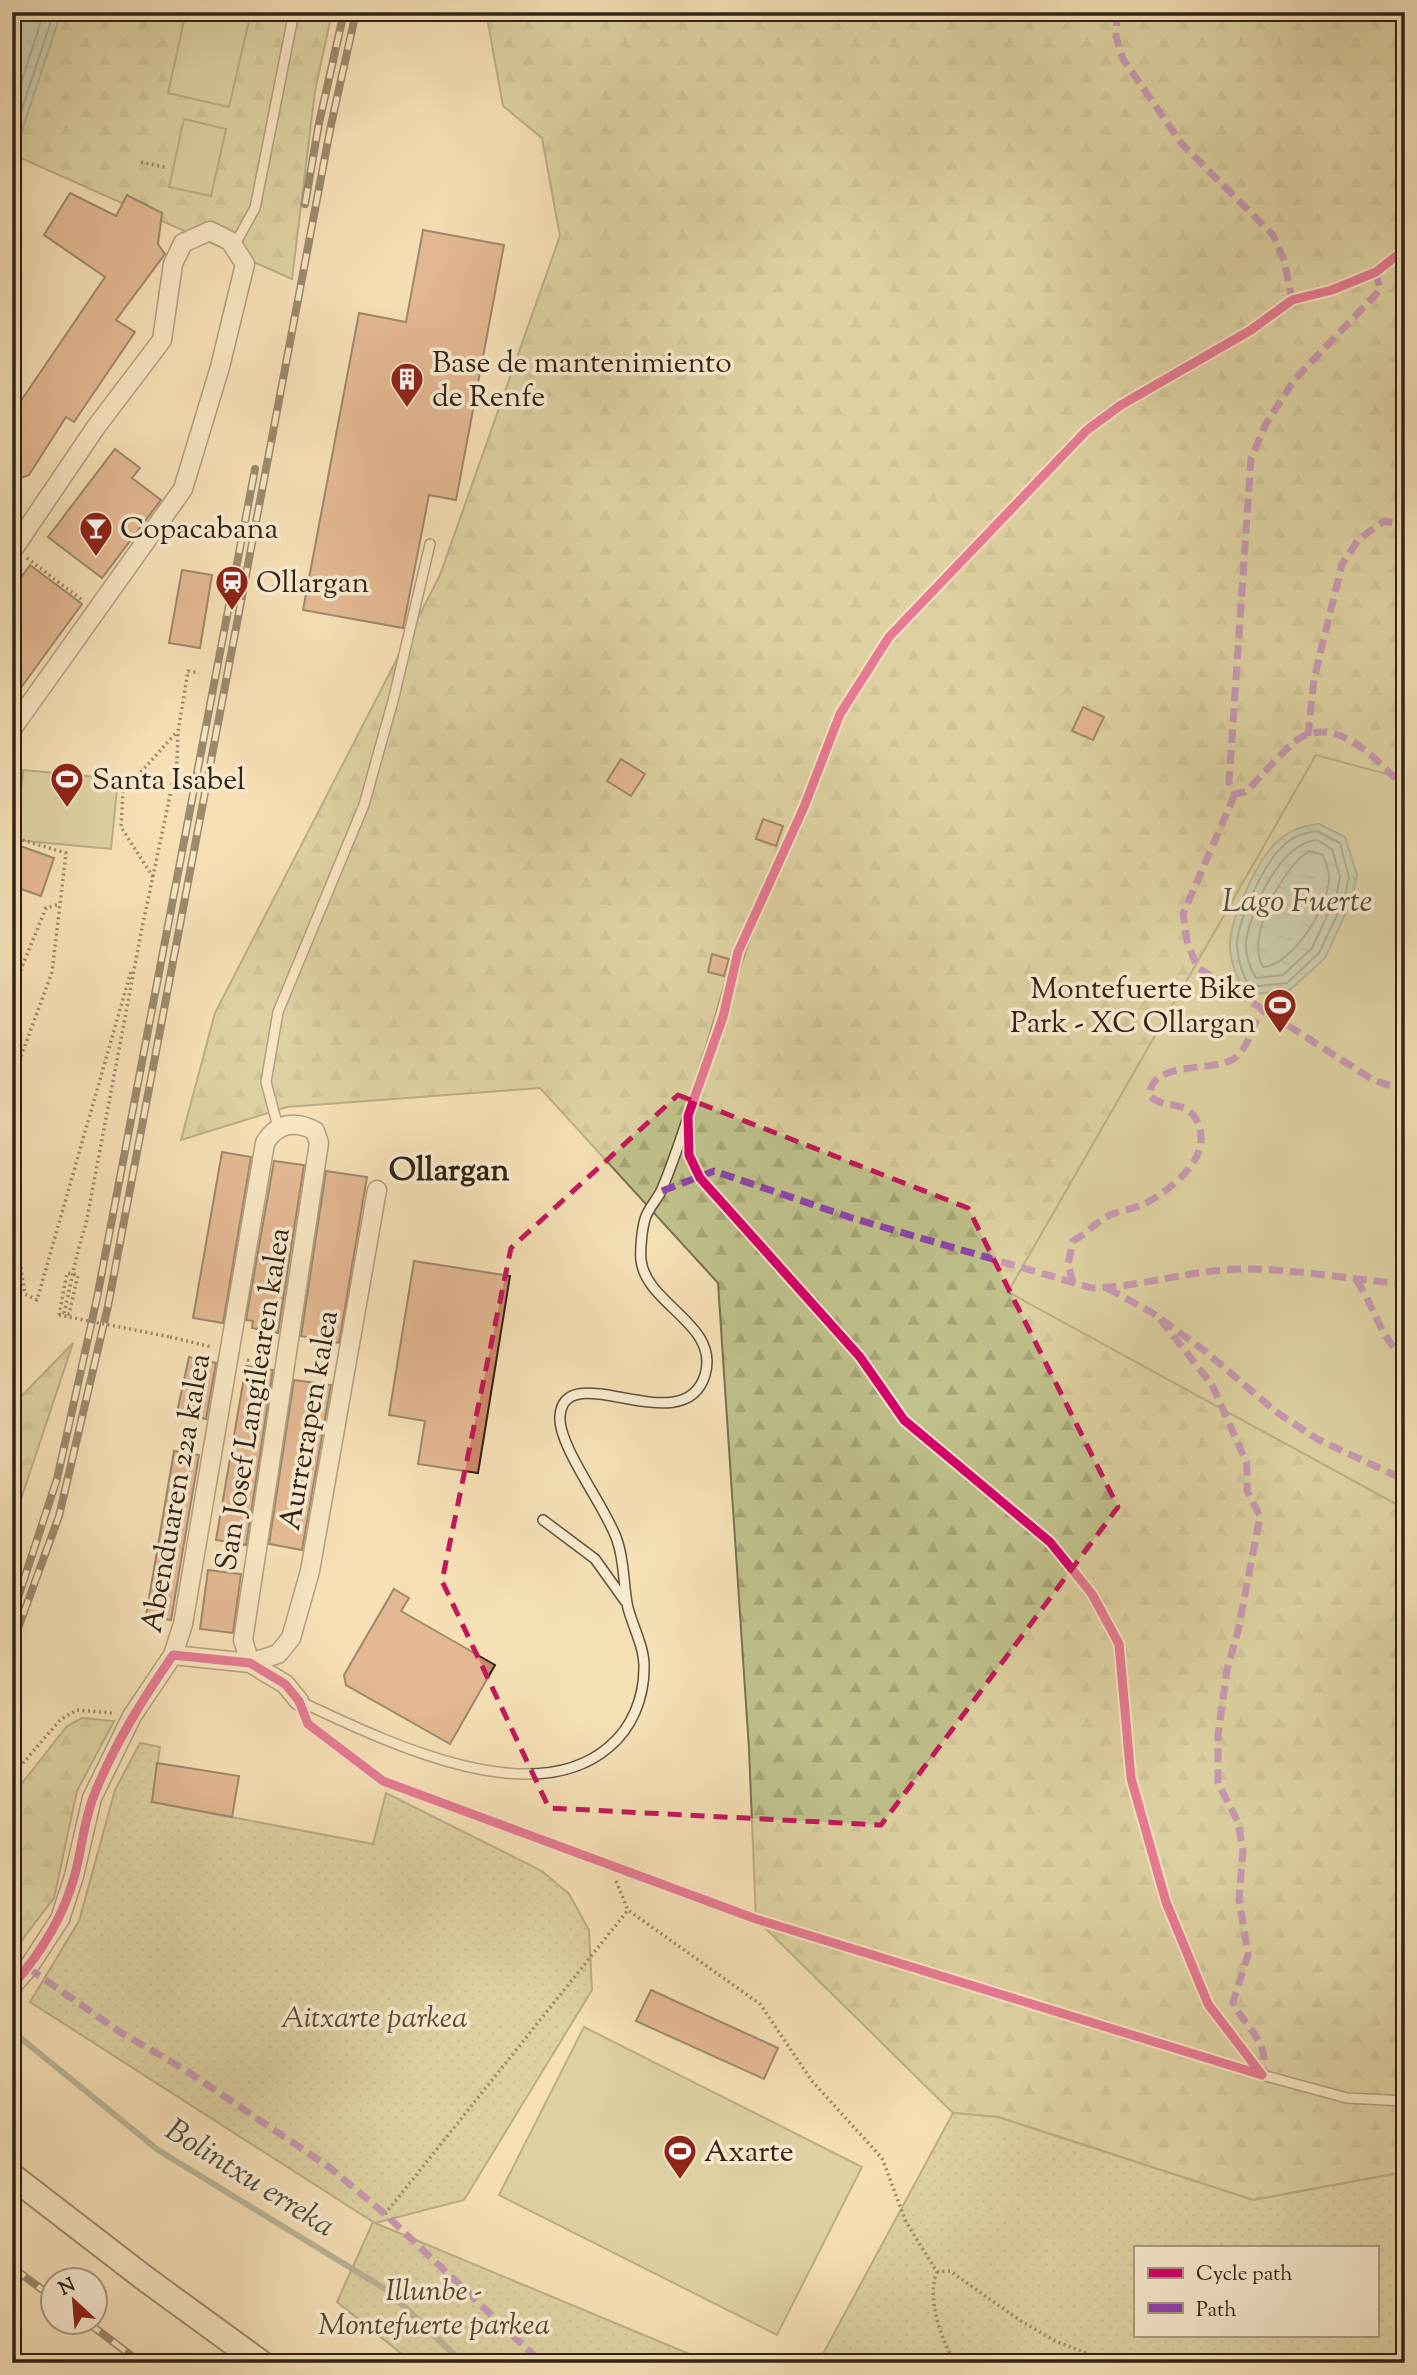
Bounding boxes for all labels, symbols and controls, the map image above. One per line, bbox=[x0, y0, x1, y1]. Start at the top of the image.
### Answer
place label: Base de mantenimiento de Renfe bbox=[432, 343, 732, 420]
building icon: Base de mantenimiento de Renfe bbox=[388, 360, 426, 409]
bar icon: Copacabana bbox=[77, 509, 115, 558]
place label: Copacabana bbox=[120, 509, 279, 552]
station icon: Ollargan bbox=[213, 563, 251, 612]
place label: Ollargan bbox=[256, 563, 369, 606]
sports icon: Santa Isabel bbox=[48, 760, 86, 809]
place label: Santa Isabel bbox=[92, 760, 245, 803]
water label: Lago Fuerte bbox=[1222, 880, 1372, 926]
place label: Montefuerte Bike Park - XC Ollargan bbox=[1010, 969, 1256, 1046]
sports icon: Montefuerte Bike Park - XC Ollargan bbox=[1261, 986, 1299, 1035]
district label: Ollargan bbox=[389, 1149, 509, 1195]
street label: San Josef Langilearen kalea bbox=[206, 1225, 303, 1574]
street label: Aurrerapen kalea bbox=[270, 1307, 351, 1534]
street label: Abenduaren 22a kalea bbox=[132, 1350, 223, 1636]
park label: Aitxarte parkea bbox=[281, 1998, 467, 2041]
water label: Bolintxu erreka bbox=[156, 2109, 343, 2250]
sports icon: Axarte bbox=[661, 2132, 699, 2181]
place label: Axarte bbox=[704, 2132, 794, 2175]
legend bbox=[1134, 2246, 1378, 2336]
text: Cycle path bbox=[1196, 2260, 1293, 2290]
north arrow bbox=[38, 2266, 108, 2336]
park label: Illunbe - Montefuerte parkea bbox=[318, 2271, 550, 2348]
text: N bbox=[55, 2273, 80, 2303]
text: Path bbox=[1196, 2296, 1237, 2326]

